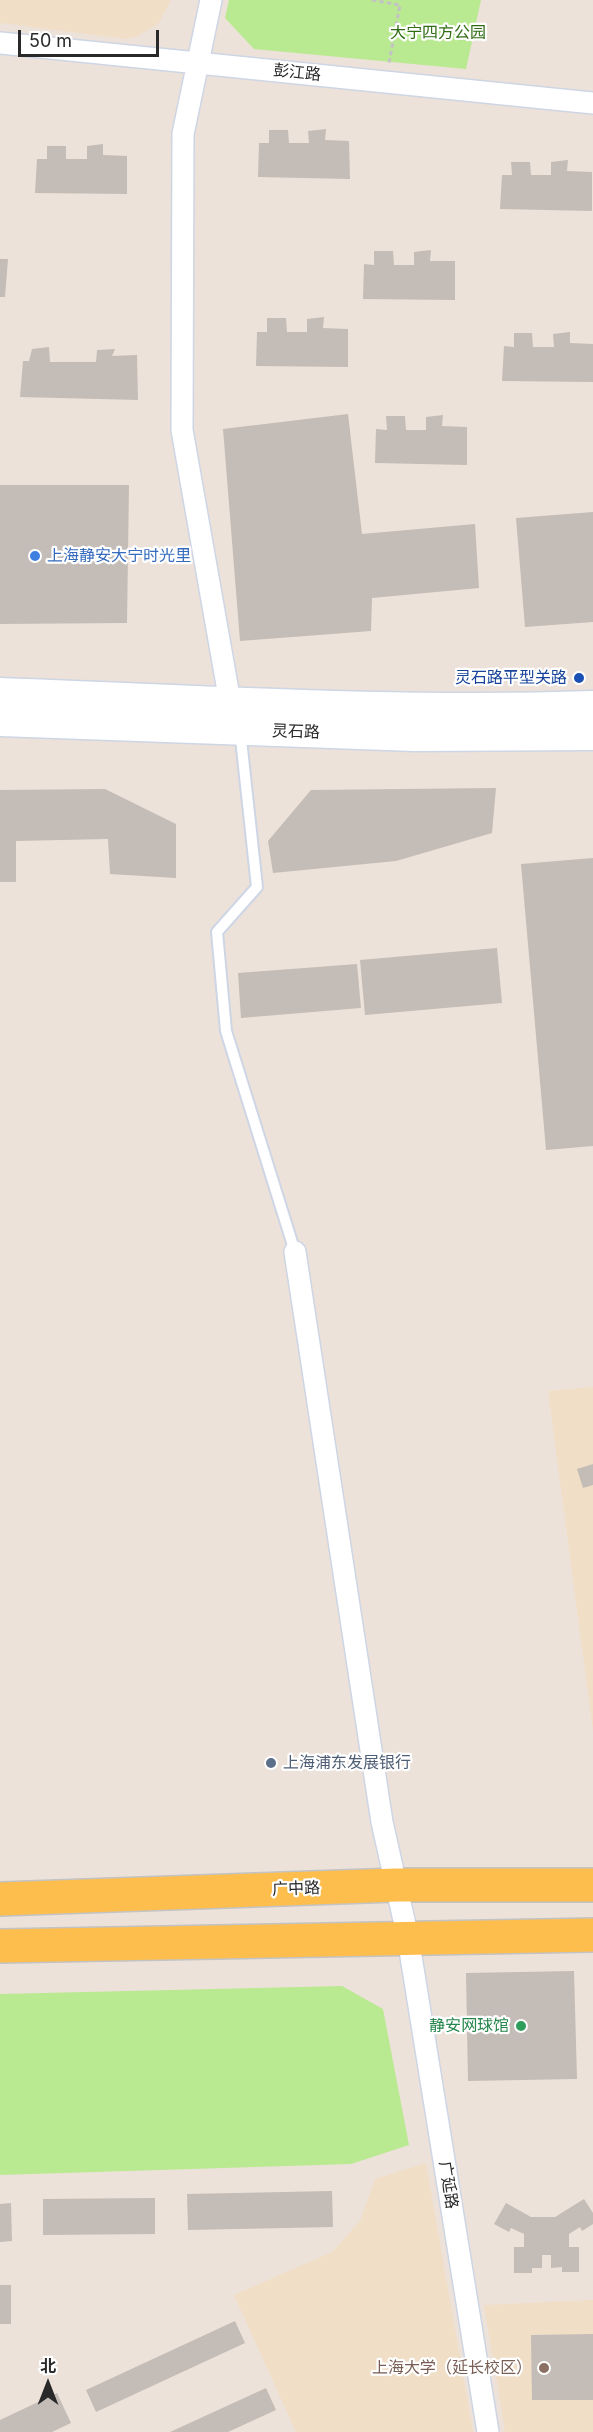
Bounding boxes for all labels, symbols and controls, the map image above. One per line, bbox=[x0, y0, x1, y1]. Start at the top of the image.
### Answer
scale bar bbox=[21, 18, 162, 56]
park label: 大宁四方公园 bbox=[390, 23, 486, 43]
text: 50 m bbox=[29, 30, 72, 51]
street label: 彭江路 bbox=[272, 61, 322, 85]
place label: 上海静安大宁时光里 bbox=[47, 546, 191, 566]
marker: 上海静安大宁时光里 bbox=[28, 549, 42, 563]
place label: 灵石路平型关路 bbox=[455, 668, 567, 688]
marker: 灵石路平型关路 bbox=[572, 671, 586, 685]
street label: 灵石路 bbox=[272, 722, 320, 742]
place label: 上海浦东发展银行 bbox=[283, 1753, 411, 1773]
marker: 上海浦东发展银行 bbox=[264, 1756, 278, 1770]
street label: 广中路 bbox=[272, 1879, 320, 1899]
place label: 静安网球馆 bbox=[429, 2016, 509, 2036]
marker: 静安网球馆 bbox=[514, 2019, 528, 2033]
street label: 广延路 bbox=[435, 2160, 461, 2210]
north arrow bbox=[18, 2354, 78, 2414]
text: 北 bbox=[40, 2356, 56, 2376]
place label: 上海大学（延长校区） bbox=[372, 2358, 532, 2378]
marker: 上海大学（延长校区） bbox=[537, 2361, 551, 2375]

